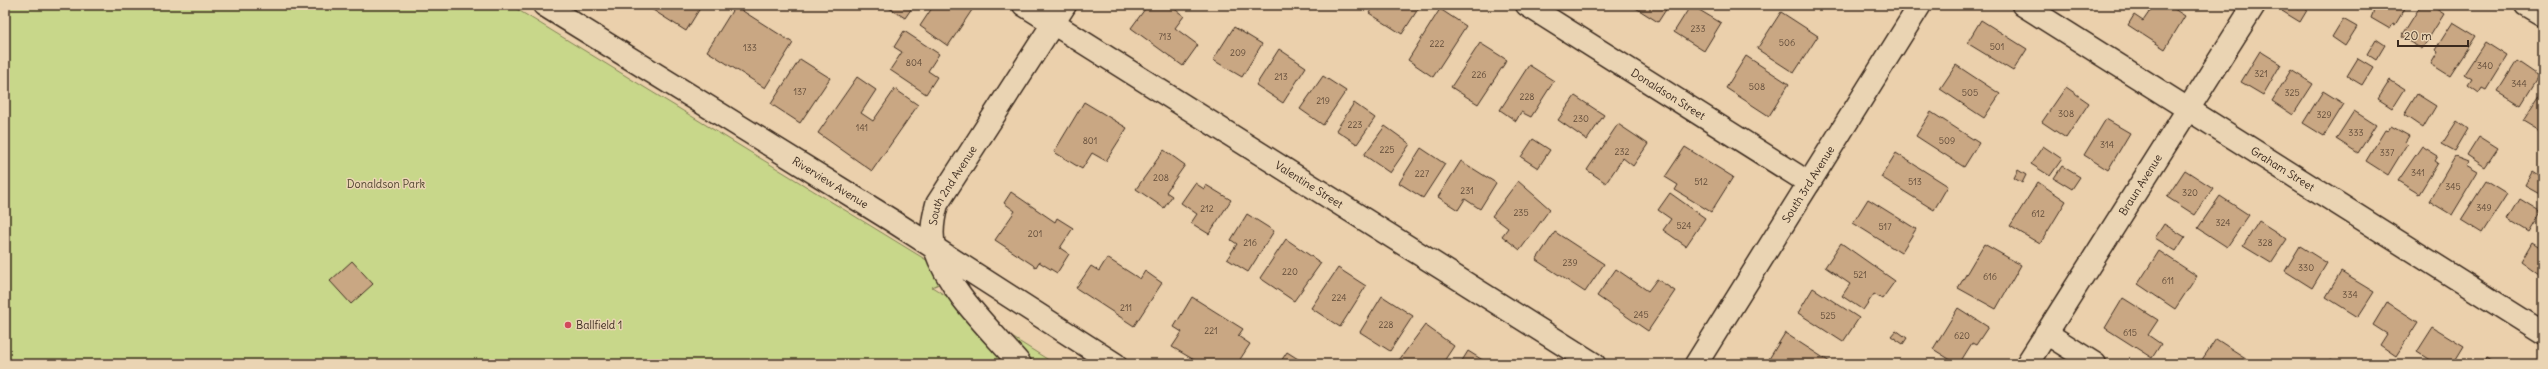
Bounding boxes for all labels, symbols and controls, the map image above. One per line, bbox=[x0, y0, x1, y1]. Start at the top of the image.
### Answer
scale bar bbox=[2398, 22, 2468, 48]
house number: 233 bbox=[1690, 23, 1706, 34]
text: 20 m bbox=[2404, 28, 2432, 43]
house number: 713 bbox=[1158, 31, 1172, 42]
house number: 506 bbox=[1779, 37, 1795, 48]
house number: 222 bbox=[1430, 38, 1444, 49]
house number: 501 bbox=[1990, 41, 2004, 52]
house number: 133 bbox=[743, 42, 757, 53]
house number: 209 bbox=[1230, 47, 1246, 58]
house number: 804 bbox=[906, 57, 922, 68]
house number: 340 bbox=[2477, 60, 2493, 71]
street label: Donaldson Street bbox=[1628, 65, 1708, 123]
house number: 321 bbox=[2254, 68, 2268, 79]
house number: 226 bbox=[1471, 69, 1487, 80]
house number: 213 bbox=[1274, 71, 1288, 82]
house number: 344 bbox=[2511, 78, 2527, 89]
house number: 508 bbox=[1749, 81, 1765, 92]
house number: 137 bbox=[793, 86, 807, 97]
house number: 505 bbox=[1962, 87, 1978, 98]
house number: 325 bbox=[2284, 87, 2300, 98]
house number: 228 bbox=[1519, 91, 1535, 102]
house number: 219 bbox=[1316, 95, 1330, 106]
house number: 308 bbox=[2058, 108, 2074, 119]
house number: 329 bbox=[2316, 109, 2332, 120]
house number: 230 bbox=[1573, 113, 1589, 124]
house number: 223 bbox=[1348, 119, 1362, 130]
house number: 141 bbox=[856, 122, 868, 133]
house number: 333 bbox=[2348, 127, 2364, 138]
house number: 801 bbox=[1083, 135, 1097, 146]
house number: 509 bbox=[1939, 135, 1955, 146]
house number: 314 bbox=[2100, 139, 2114, 150]
street label: South 2nd Avenue bbox=[926, 143, 980, 226]
street label: South 3rd Avenue bbox=[1779, 143, 1838, 225]
street label: Graham Street bbox=[2248, 143, 2317, 194]
house number: 225 bbox=[1379, 144, 1395, 155]
house number: 232 bbox=[1615, 146, 1630, 157]
house number: 337 bbox=[2380, 147, 2395, 158]
street label: Braun Avenue bbox=[2116, 151, 2165, 218]
street label: Riverview Avenue bbox=[790, 154, 871, 211]
street label: Valentine Street bbox=[1272, 158, 1346, 211]
house number: 341 bbox=[2411, 167, 2425, 178]
house number: 227 bbox=[1415, 168, 1430, 179]
house number: 208 bbox=[1153, 172, 1169, 183]
house number: 512 bbox=[1694, 176, 1708, 187]
house number: 513 bbox=[1908, 176, 1922, 187]
park label: Donaldson Park bbox=[347, 177, 426, 191]
house number: 345 bbox=[2445, 181, 2461, 192]
house number: 231 bbox=[1460, 185, 1474, 196]
house number: 320 bbox=[2182, 187, 2198, 198]
house number: 349 bbox=[2476, 202, 2492, 213]
house number: 212 bbox=[1200, 203, 1214, 214]
house number: 235 bbox=[1513, 207, 1529, 218]
house number: 612 bbox=[2031, 208, 2045, 219]
house number: 324 bbox=[2215, 217, 2231, 228]
house number: 524 bbox=[1676, 220, 1692, 231]
house number: 517 bbox=[1878, 221, 1892, 232]
house number: 201 bbox=[1028, 228, 1042, 239]
house number: 216 bbox=[1243, 237, 1257, 248]
house number: 328 bbox=[2257, 237, 2273, 248]
house number: 239 bbox=[1562, 257, 1578, 268]
house number: 330 bbox=[2298, 262, 2314, 273]
house number: 220 bbox=[1282, 266, 1298, 277]
house number: 521 bbox=[1853, 269, 1867, 280]
house number: 616 bbox=[1983, 271, 1997, 282]
house number: 611 bbox=[2162, 275, 2174, 286]
house number: 334 bbox=[2342, 289, 2358, 300]
house number: 224 bbox=[1332, 292, 1346, 303]
house number: 211 bbox=[1120, 302, 1132, 313]
house number: 245 bbox=[1633, 309, 1649, 320]
house number: 525 bbox=[1820, 310, 1836, 321]
place label: Ballfield 1 bbox=[576, 318, 622, 332]
house number: 228 bbox=[1378, 319, 1394, 330]
marker: Ballfield 1 bbox=[563, 320, 573, 330]
house number: 221 bbox=[1204, 325, 1218, 336]
house number: 615 bbox=[2123, 327, 2137, 338]
house number: 620 bbox=[1954, 330, 1970, 341]

